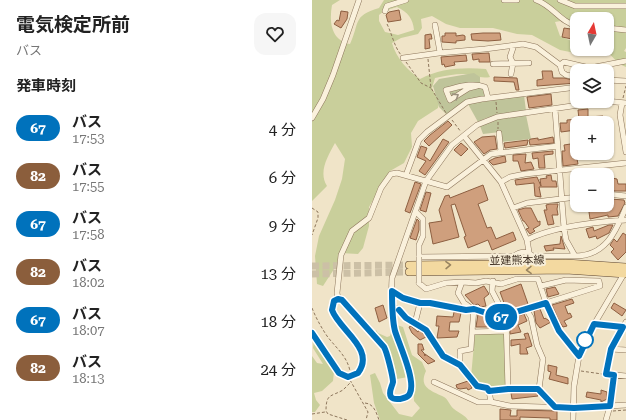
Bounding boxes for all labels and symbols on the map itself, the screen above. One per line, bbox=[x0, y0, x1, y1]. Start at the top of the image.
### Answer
north arrow bbox=[570, 12, 614, 56]
one-way arrow bbox=[452, 93, 459, 101]
street label: 並建熊本線 bbox=[489, 254, 545, 267]
one-way arrow bbox=[445, 260, 451, 269]
one-way arrow bbox=[526, 266, 532, 274]
line badge: 67 bbox=[483, 304, 519, 330]
unlabelled marker bbox=[576, 331, 594, 349]

